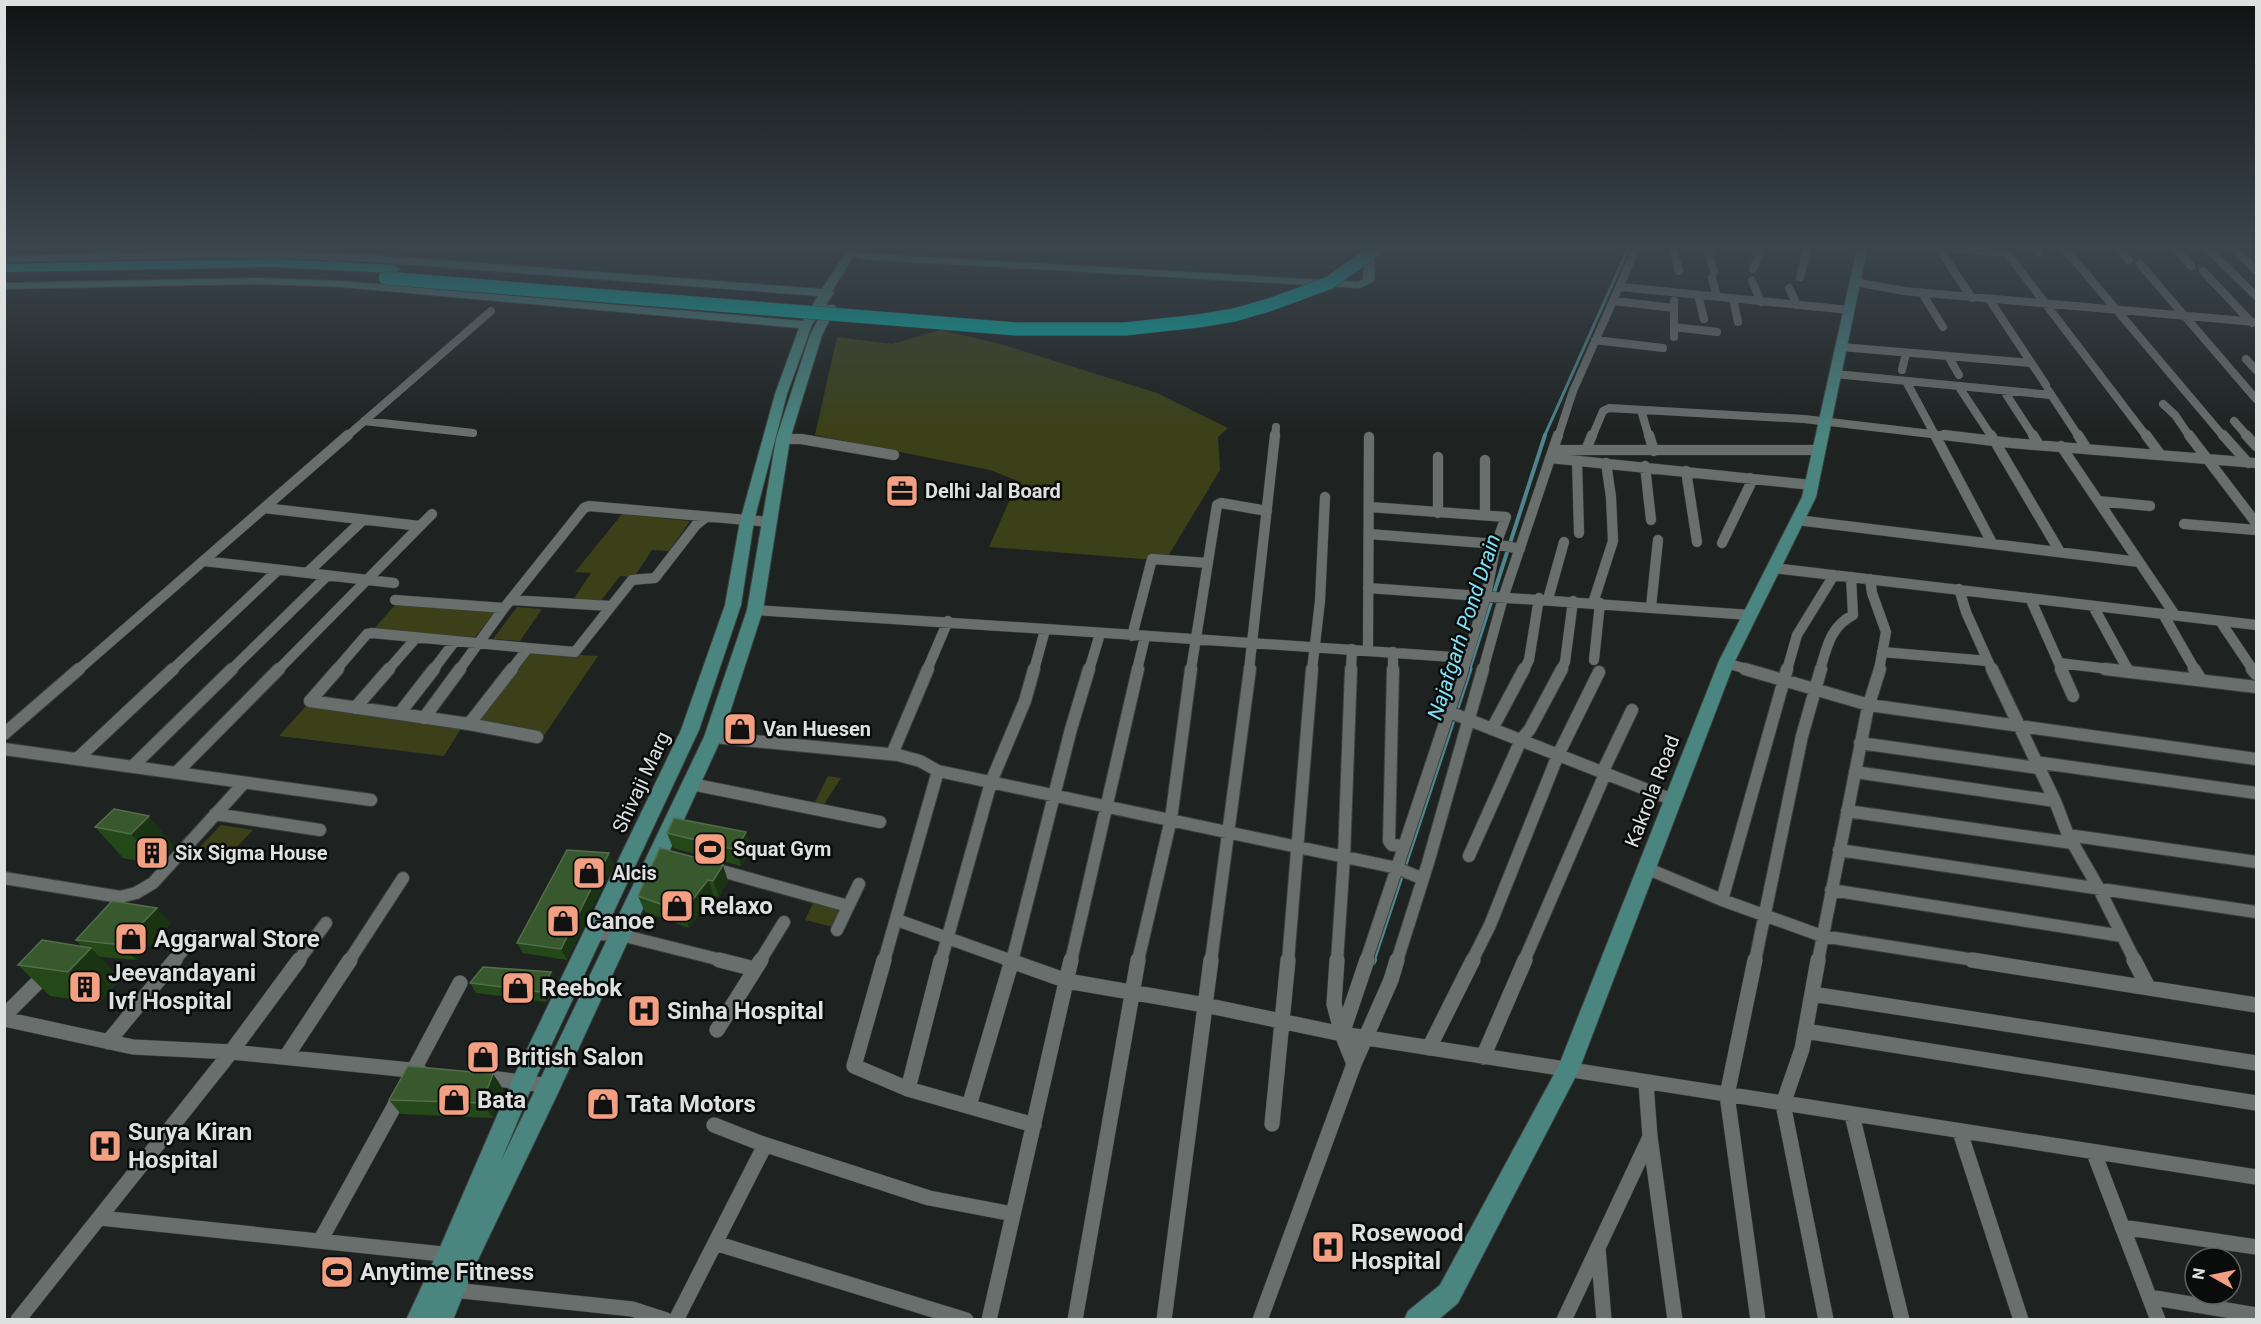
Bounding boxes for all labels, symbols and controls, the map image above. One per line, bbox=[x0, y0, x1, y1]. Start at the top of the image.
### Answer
office icon: Delhi Jal Board bbox=[884, 473, 920, 509]
place label: Delhi Jal Board bbox=[925, 479, 1061, 503]
water label: Najafgarh Pond Drain bbox=[1423, 531, 1505, 723]
shop icon: Van Huesen bbox=[722, 711, 758, 747]
place label: Van Huesen bbox=[763, 717, 871, 741]
street label: Shivaji Marg bbox=[607, 728, 675, 836]
street label: Kakrola Road bbox=[1620, 732, 1684, 850]
sports icon: Squat Gym bbox=[692, 831, 728, 867]
building icon: Six Sigma House bbox=[134, 835, 170, 871]
place label: Squat Gym bbox=[733, 837, 831, 861]
place label: Six Sigma House bbox=[175, 841, 328, 865]
shop icon: Alcis bbox=[571, 855, 607, 891]
place label: Alcis bbox=[612, 861, 657, 885]
shop icon: Relaxo bbox=[659, 888, 695, 924]
place label: Relaxo bbox=[700, 892, 773, 920]
shop icon: Canoe bbox=[545, 903, 581, 939]
place label: Canoe bbox=[586, 907, 655, 935]
shop icon: Aggarwal Store bbox=[113, 921, 149, 957]
place label: Aggarwal Store bbox=[154, 925, 320, 953]
place label: Jeevandayani Ivf Hospital bbox=[108, 959, 256, 1015]
building icon: Jeevandayani Ivf Hospital bbox=[67, 969, 103, 1005]
shop icon: Reebok bbox=[500, 970, 536, 1006]
place label: Reebok bbox=[541, 974, 623, 1002]
hospital icon: Sinha Hospital bbox=[626, 993, 662, 1029]
place label: Sinha Hospital bbox=[667, 997, 824, 1025]
shop icon: British Salon bbox=[465, 1039, 501, 1075]
place label: British Salon bbox=[506, 1043, 644, 1071]
shop icon: Bata bbox=[436, 1082, 472, 1118]
place label: Bata bbox=[477, 1086, 526, 1114]
shop icon: Tata Motors bbox=[585, 1086, 621, 1122]
place label: Tata Motors bbox=[626, 1090, 756, 1118]
place label: Surya Kiran Hospital bbox=[128, 1118, 252, 1174]
hospital icon: Surya Kiran Hospital bbox=[87, 1128, 123, 1164]
place label: Rosewood Hospital bbox=[1351, 1219, 1463, 1275]
hospital icon: Rosewood Hospital bbox=[1310, 1229, 1346, 1265]
north arrow bbox=[2183, 1246, 2243, 1306]
sports icon: Anytime Fitness bbox=[319, 1254, 355, 1290]
place label: Anytime Fitness bbox=[360, 1258, 534, 1286]
text: N bbox=[2188, 1267, 2209, 1281]

